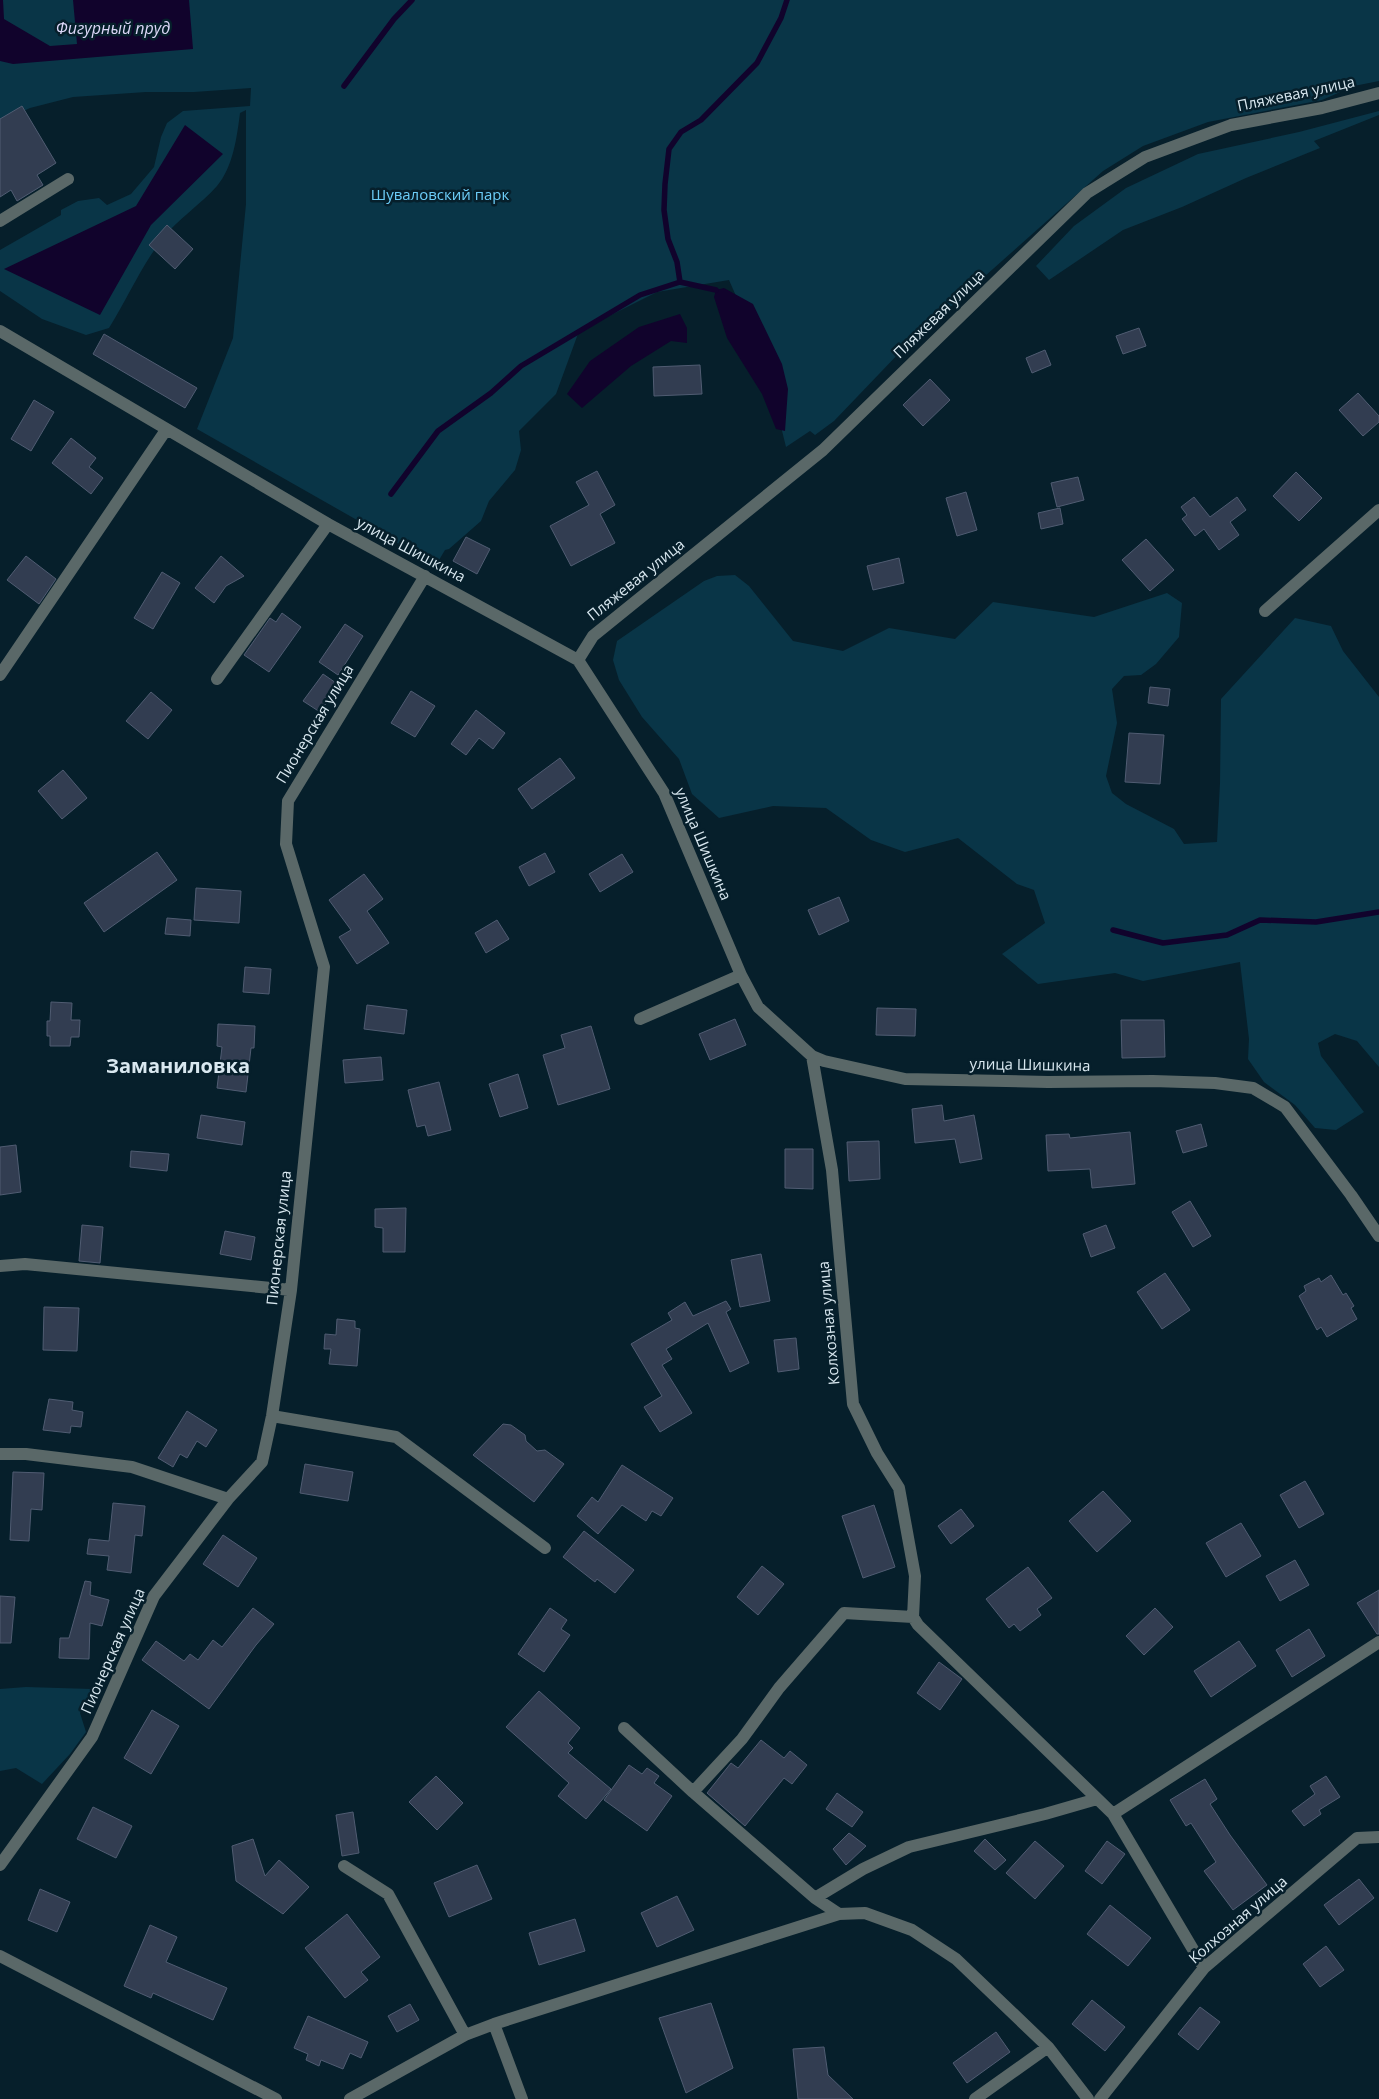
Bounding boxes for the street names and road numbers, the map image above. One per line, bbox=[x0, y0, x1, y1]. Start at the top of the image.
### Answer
street label: Пляжевая улица bbox=[1235, 71, 1356, 115]
street label: Пляжевая улица bbox=[888, 264, 988, 362]
street label: улица Шишкина bbox=[353, 512, 469, 586]
street label: Пляжевая улица bbox=[583, 534, 688, 625]
street label: Пионерская улица bbox=[271, 660, 358, 787]
street label: улица Шишкина bbox=[671, 784, 737, 903]
street label: улица Шишкина bbox=[969, 1053, 1091, 1075]
street label: Пионерская улица bbox=[261, 1170, 295, 1306]
street label: Колхозная улица bbox=[813, 1260, 843, 1386]
street label: Пионерская улица bbox=[75, 1585, 149, 1717]
street label: Колхозная улица bbox=[1184, 1871, 1291, 1968]

